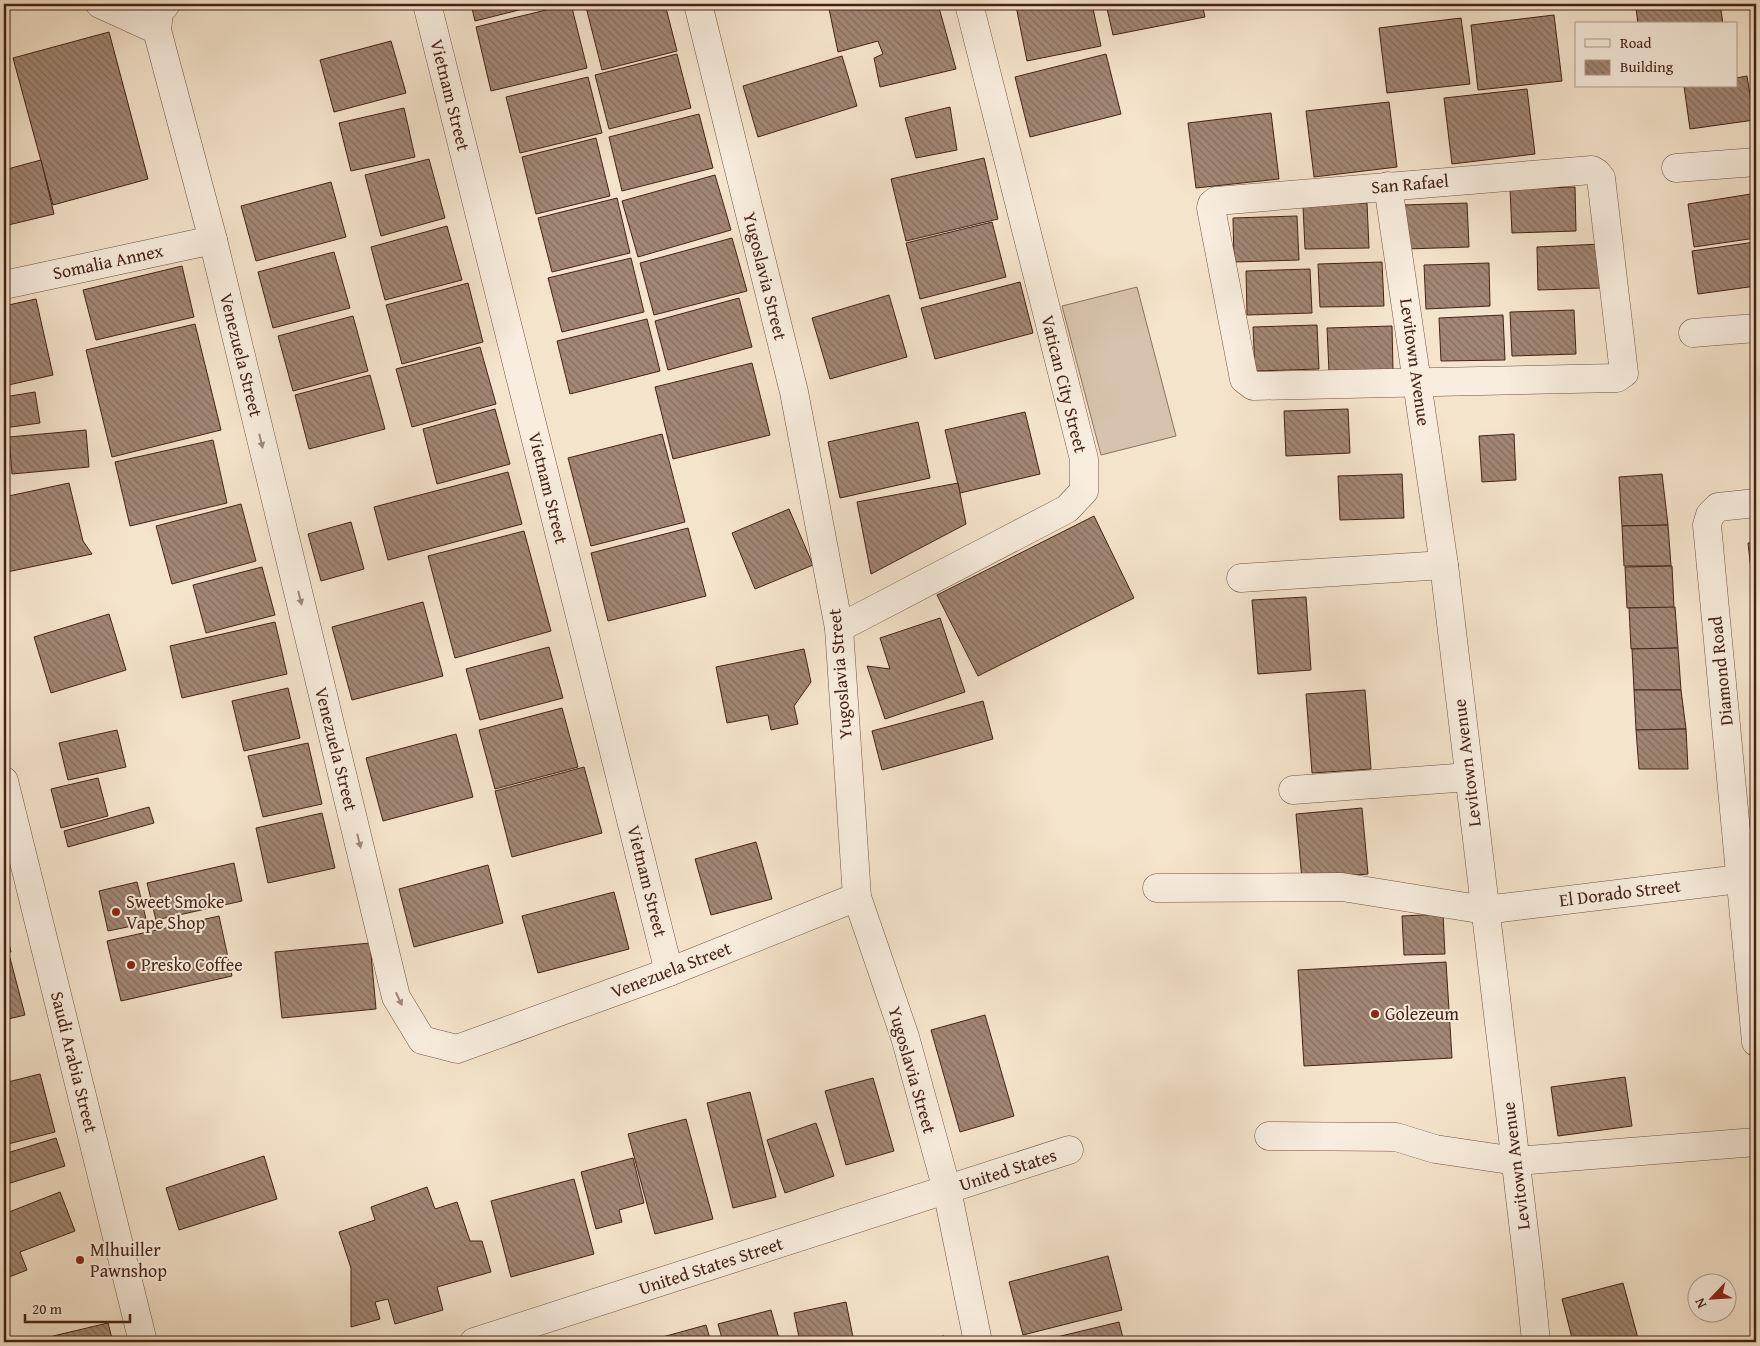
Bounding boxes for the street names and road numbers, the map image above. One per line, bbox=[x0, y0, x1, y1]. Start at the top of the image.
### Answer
street label: Vietnam Street bbox=[424, 36, 478, 154]
street label: San Rafael bbox=[1370, 167, 1450, 200]
street label: Yugoslavia Street bbox=[737, 209, 795, 343]
street label: Somalia Annex bbox=[50, 236, 166, 286]
street label: Venezuela Street bbox=[213, 290, 270, 420]
street label: Levitown Avenue bbox=[1393, 296, 1438, 428]
street label: Vatican City Street bbox=[1034, 312, 1095, 456]
street label: Vietnam Street bbox=[522, 429, 576, 547]
street label: Yugoslavia Street bbox=[820, 607, 859, 741]
street label: Diamond Road bbox=[1701, 615, 1740, 727]
street label: Venezuela Street bbox=[308, 684, 365, 814]
street label: Levitown Avenue bbox=[1445, 698, 1488, 829]
street label: Vietnam Street bbox=[621, 822, 675, 940]
street label: El Dorado Street bbox=[1558, 872, 1683, 913]
street label: Venezuela Street bbox=[607, 934, 735, 1005]
street label: Saudi Arabia Street bbox=[44, 988, 105, 1136]
street label: Yugoslavia Street bbox=[881, 1003, 944, 1137]
street label: Levitown Avenue bbox=[1494, 1101, 1537, 1232]
street label: United States bbox=[956, 1141, 1060, 1198]
street label: United States Street bbox=[635, 1229, 787, 1302]

